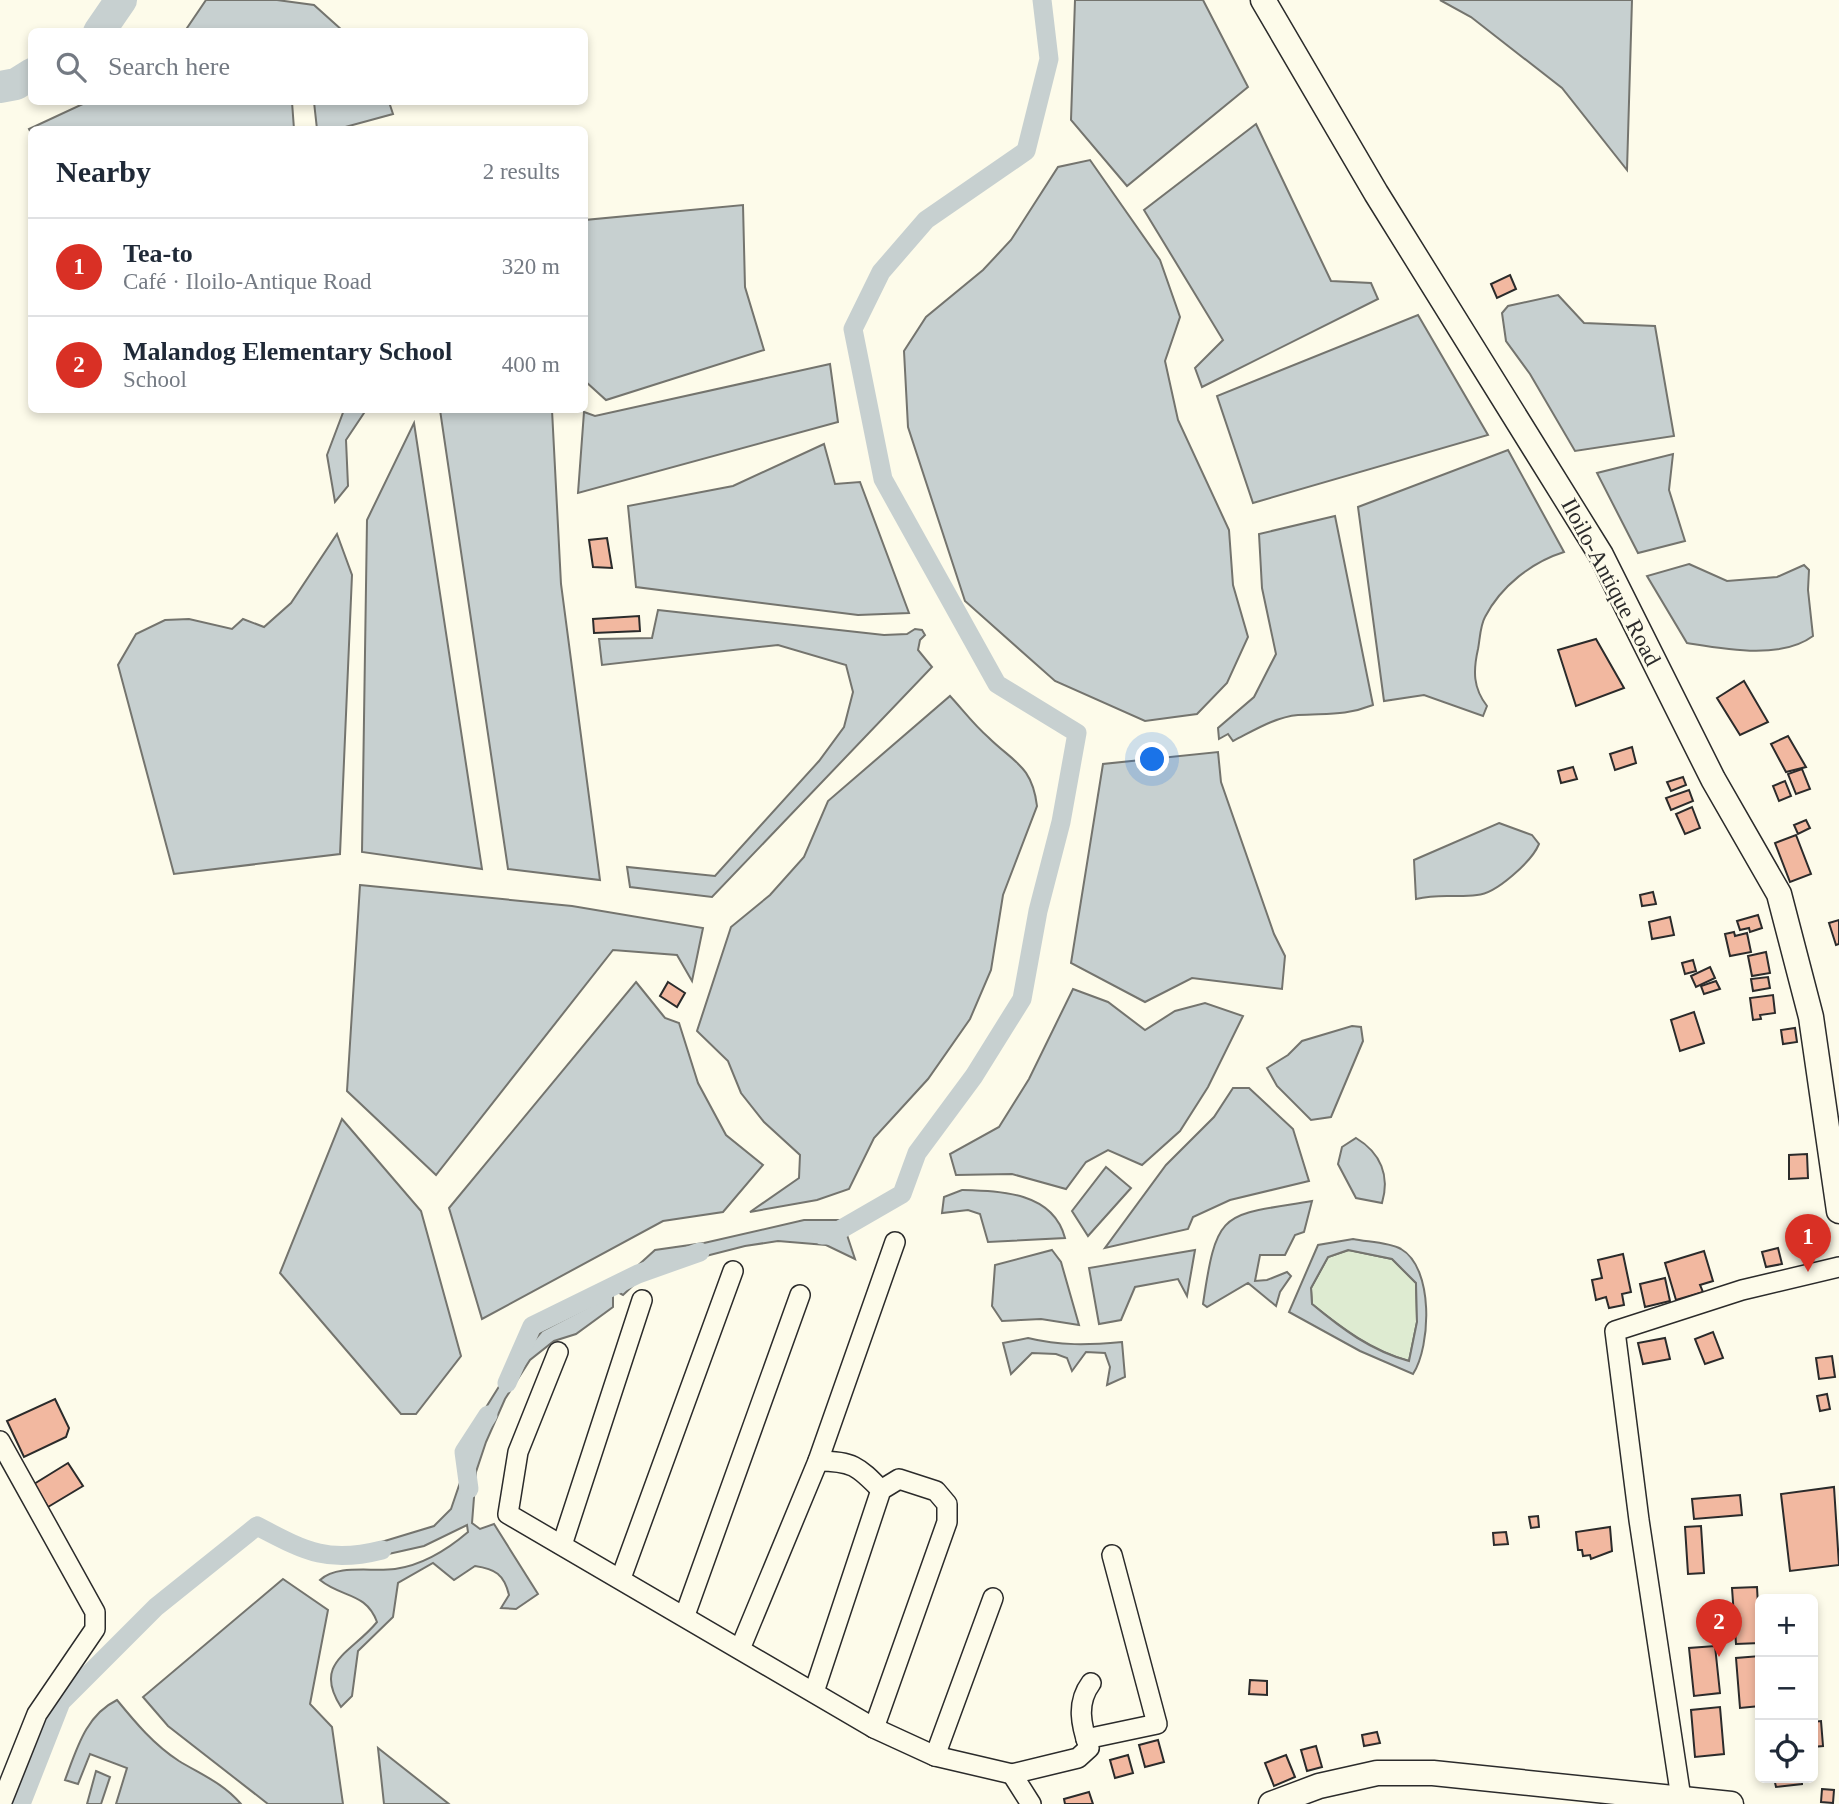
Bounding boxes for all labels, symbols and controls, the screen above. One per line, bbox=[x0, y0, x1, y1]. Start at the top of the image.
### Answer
search box bbox=[28, 28, 588, 105]
icon: search bbox=[52, 48, 90, 86]
text: Search here bbox=[108, 52, 230, 81]
text: Nearby bbox=[56, 155, 151, 188]
text: 2 results bbox=[483, 159, 560, 184]
text: Tea-to bbox=[123, 239, 193, 268]
text: 1 bbox=[73, 254, 85, 279]
text: 320 m bbox=[502, 254, 560, 279]
text: Café · Iloilo-Antique Road bbox=[123, 269, 371, 294]
text: Malandog Elementary School bbox=[123, 337, 452, 366]
text: 2 bbox=[73, 352, 85, 377]
text: 400 m bbox=[502, 352, 560, 377]
text: School bbox=[123, 367, 187, 392]
street label: Iloilo-Antique Road bbox=[1556, 494, 1666, 670]
your location bbox=[1135, 742, 1169, 776]
pin: 1 bbox=[1785, 1214, 1831, 1272]
map controls bbox=[1755, 1594, 1818, 1783]
button: + bbox=[1755, 1594, 1818, 1657]
pin: 2 bbox=[1696, 1599, 1742, 1657]
button: − bbox=[1755, 1657, 1818, 1720]
button: locate bbox=[1755, 1720, 1818, 1783]

